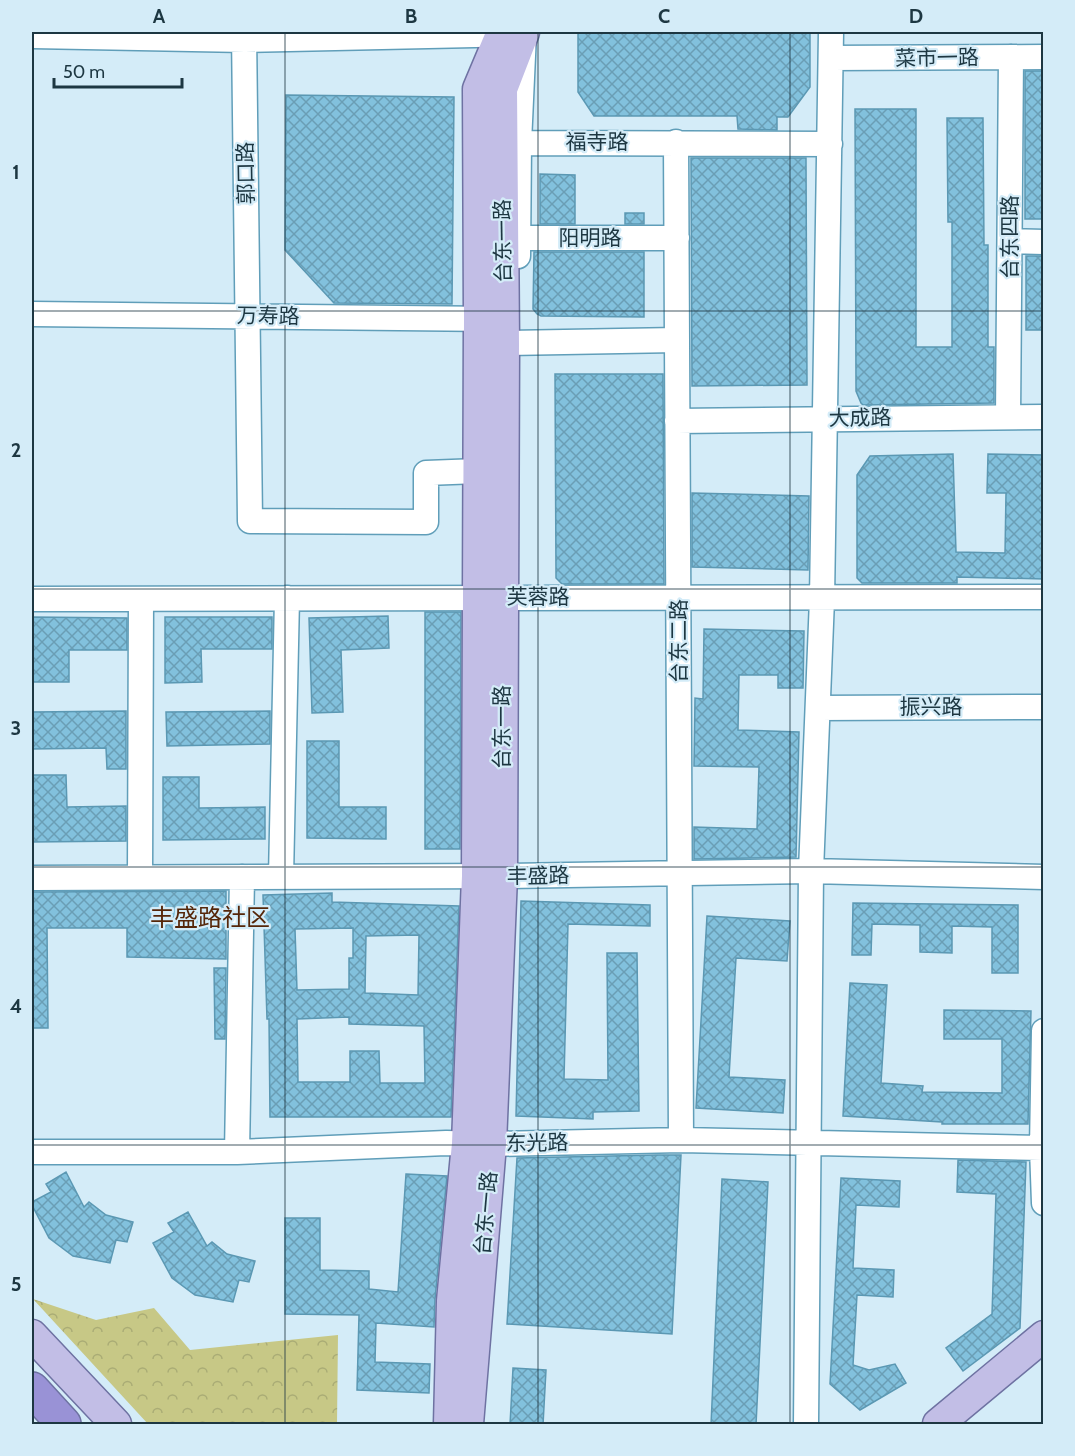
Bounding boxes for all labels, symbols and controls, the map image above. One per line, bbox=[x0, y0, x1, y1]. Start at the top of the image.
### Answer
text: A bbox=[153, 4, 166, 28]
text: B bbox=[405, 4, 417, 28]
text: C bbox=[658, 4, 670, 28]
text: D bbox=[909, 4, 923, 28]
street label: 菜市一路 bbox=[895, 44, 979, 71]
scale bar bbox=[54, 51, 182, 89]
text: 50 m bbox=[63, 61, 105, 83]
street label: 福寺路 bbox=[566, 129, 629, 154]
street label: 郭口路 bbox=[232, 141, 259, 205]
text: 1 bbox=[12, 160, 20, 184]
street label: 台东四路 bbox=[997, 195, 1022, 279]
street label: 台东一路 bbox=[489, 199, 516, 283]
street label: 阳明路 bbox=[559, 225, 622, 250]
street label: 万寿路 bbox=[236, 302, 300, 329]
street label: 大成路 bbox=[828, 404, 892, 431]
text: 2 bbox=[11, 438, 21, 462]
street label: 芙蓉路 bbox=[507, 584, 570, 609]
street label: 台东二路 bbox=[666, 599, 691, 683]
street label: 台东一路 bbox=[489, 685, 514, 769]
street label: 振兴路 bbox=[900, 694, 963, 719]
text: 3 bbox=[11, 716, 21, 740]
street label: 丰盛路 bbox=[506, 862, 570, 889]
district label: 丰盛路社区 bbox=[150, 903, 270, 932]
text: 4 bbox=[10, 994, 22, 1018]
street label: 东光路 bbox=[505, 1129, 569, 1156]
street label: 台东一路 bbox=[469, 1170, 502, 1256]
text: 5 bbox=[11, 1272, 21, 1296]

